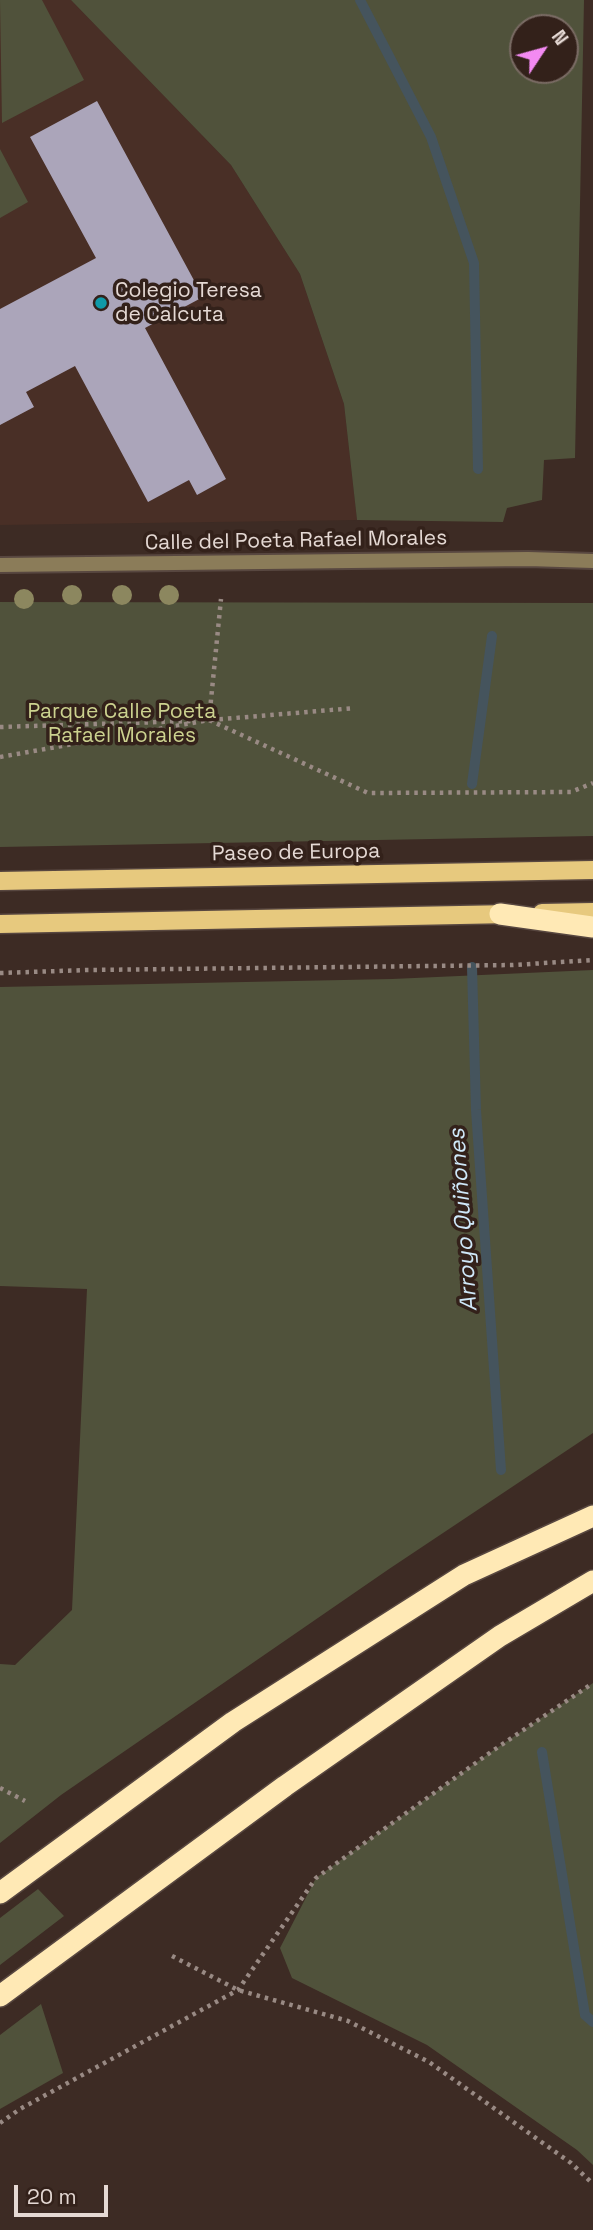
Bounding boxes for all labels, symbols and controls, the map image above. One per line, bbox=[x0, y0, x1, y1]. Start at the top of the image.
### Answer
north arrow bbox=[509, 14, 579, 84]
text: N bbox=[546, 25, 574, 50]
place label: Colegio Teresa de Calcuta bbox=[115, 278, 262, 328]
marker: Colegio Teresa de Calcuta bbox=[93, 295, 109, 311]
street label: Calle del Poeta Rafael Morales bbox=[145, 526, 447, 556]
park label: Parque Calle Poeta Rafael Morales bbox=[28, 699, 216, 749]
street label: Paseo de Europa bbox=[212, 839, 380, 867]
water label: Arroyo Quiñones bbox=[444, 1128, 484, 1312]
scale bar bbox=[18, 2170, 112, 2214]
text: 20 m bbox=[27, 2183, 77, 2210]

